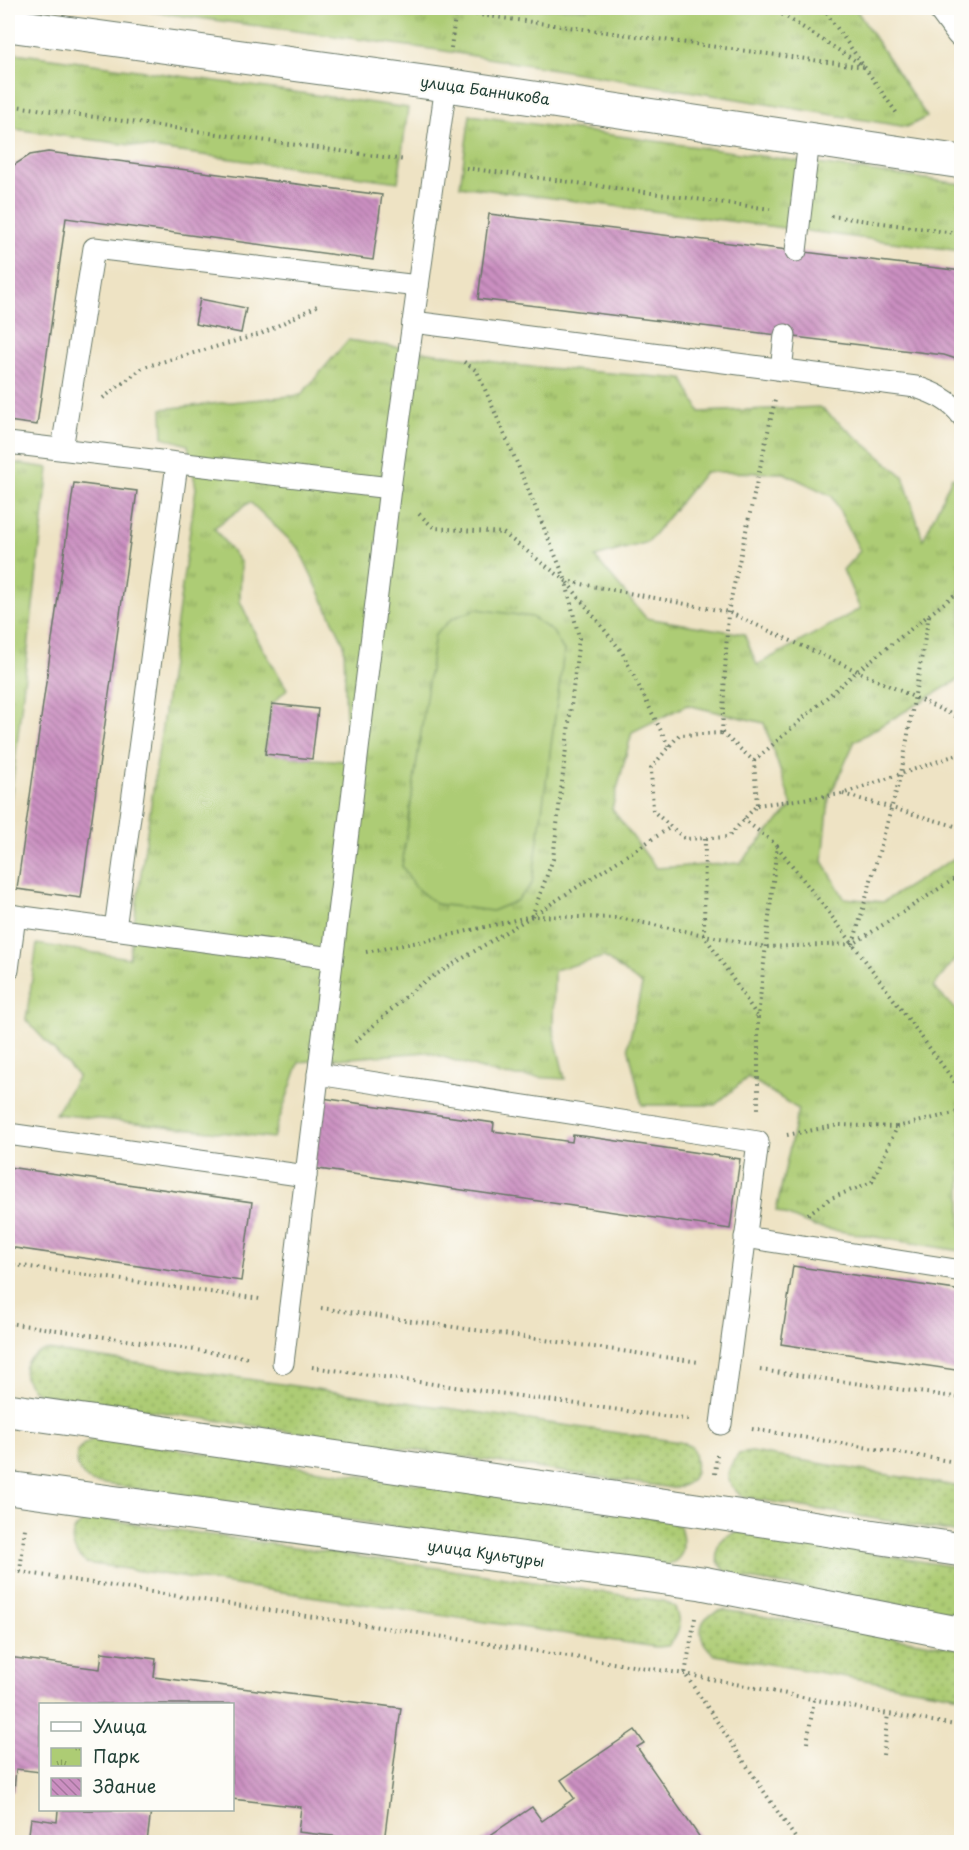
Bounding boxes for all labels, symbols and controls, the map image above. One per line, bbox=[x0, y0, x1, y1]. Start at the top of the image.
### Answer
street label: улица Банникова bbox=[419, 69, 552, 110]
street label: улица Культуры bbox=[426, 1533, 546, 1572]
legend bbox=[39, 1703, 234, 1811]
text: Улица bbox=[93, 1712, 147, 1739]
text: Парк bbox=[93, 1742, 140, 1769]
text: Здание bbox=[93, 1772, 156, 1799]

